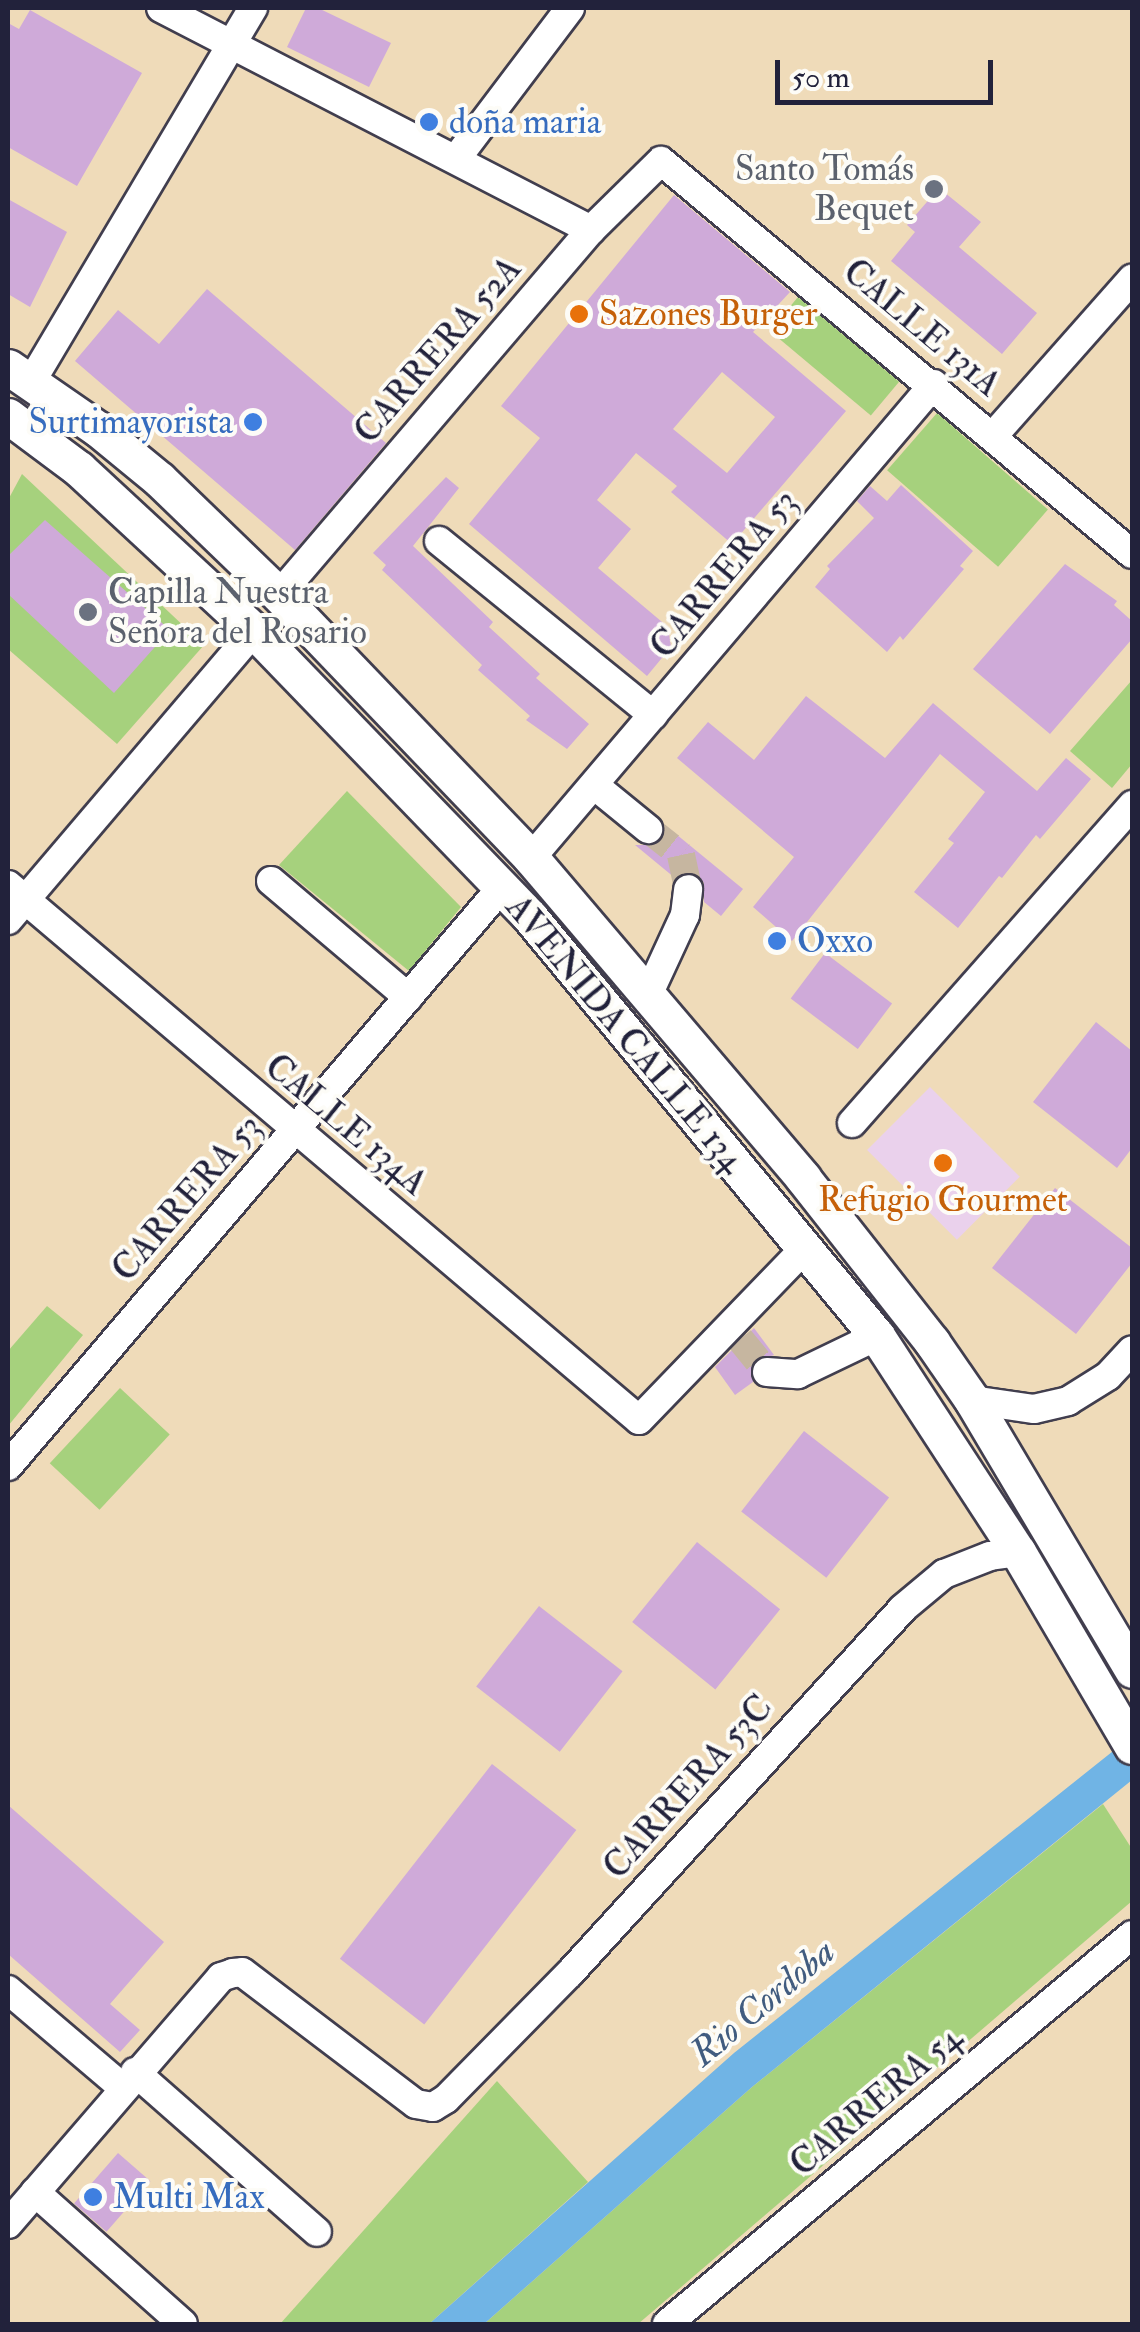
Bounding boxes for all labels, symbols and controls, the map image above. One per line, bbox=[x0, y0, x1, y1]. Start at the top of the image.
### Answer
scale bar bbox=[780, 40, 998, 102]
text: 50 m bbox=[792, 59, 850, 96]
place label: doña maria bbox=[449, 101, 601, 143]
marker: doña maria bbox=[418, 111, 440, 133]
place label: Santo Tomás Bequet bbox=[735, 148, 914, 230]
marker: Santo Tomás Bequet bbox=[923, 178, 945, 200]
street label: CARRERA 52A bbox=[346, 248, 530, 452]
street label: CALLE 131A bbox=[835, 250, 1009, 406]
place label: Sazones Burger bbox=[599, 293, 818, 335]
marker: Sazones Burger bbox=[568, 303, 590, 325]
place label: Surtimayorista bbox=[29, 401, 233, 443]
marker: Surtimayorista bbox=[242, 411, 264, 433]
street label: CARRERA 53 bbox=[641, 481, 807, 667]
place label: Capilla Nuestra Señora del Rosario bbox=[108, 571, 367, 653]
marker: Capilla Nuestra Señora del Rosario bbox=[77, 601, 99, 623]
street label: AVENIDA CALLE 134 bbox=[497, 887, 753, 1181]
place label: Oxxo bbox=[797, 920, 873, 962]
marker: Oxxo bbox=[766, 930, 788, 952]
street label: CALLE 134A bbox=[257, 1045, 435, 1205]
street label: CARRERA 53 bbox=[103, 1106, 271, 1290]
marker: Refugio Gourmet bbox=[932, 1152, 954, 1174]
place label: Refugio Gourmet bbox=[818, 1179, 1068, 1221]
street label: CARRERA 53C bbox=[595, 1687, 781, 1887]
water label: Rio Cordoba bbox=[681, 1929, 845, 2077]
street label: CARRERA 54 bbox=[782, 2017, 970, 2185]
place label: Multi Max bbox=[113, 2176, 265, 2218]
marker: Multi Max bbox=[82, 2186, 104, 2208]

